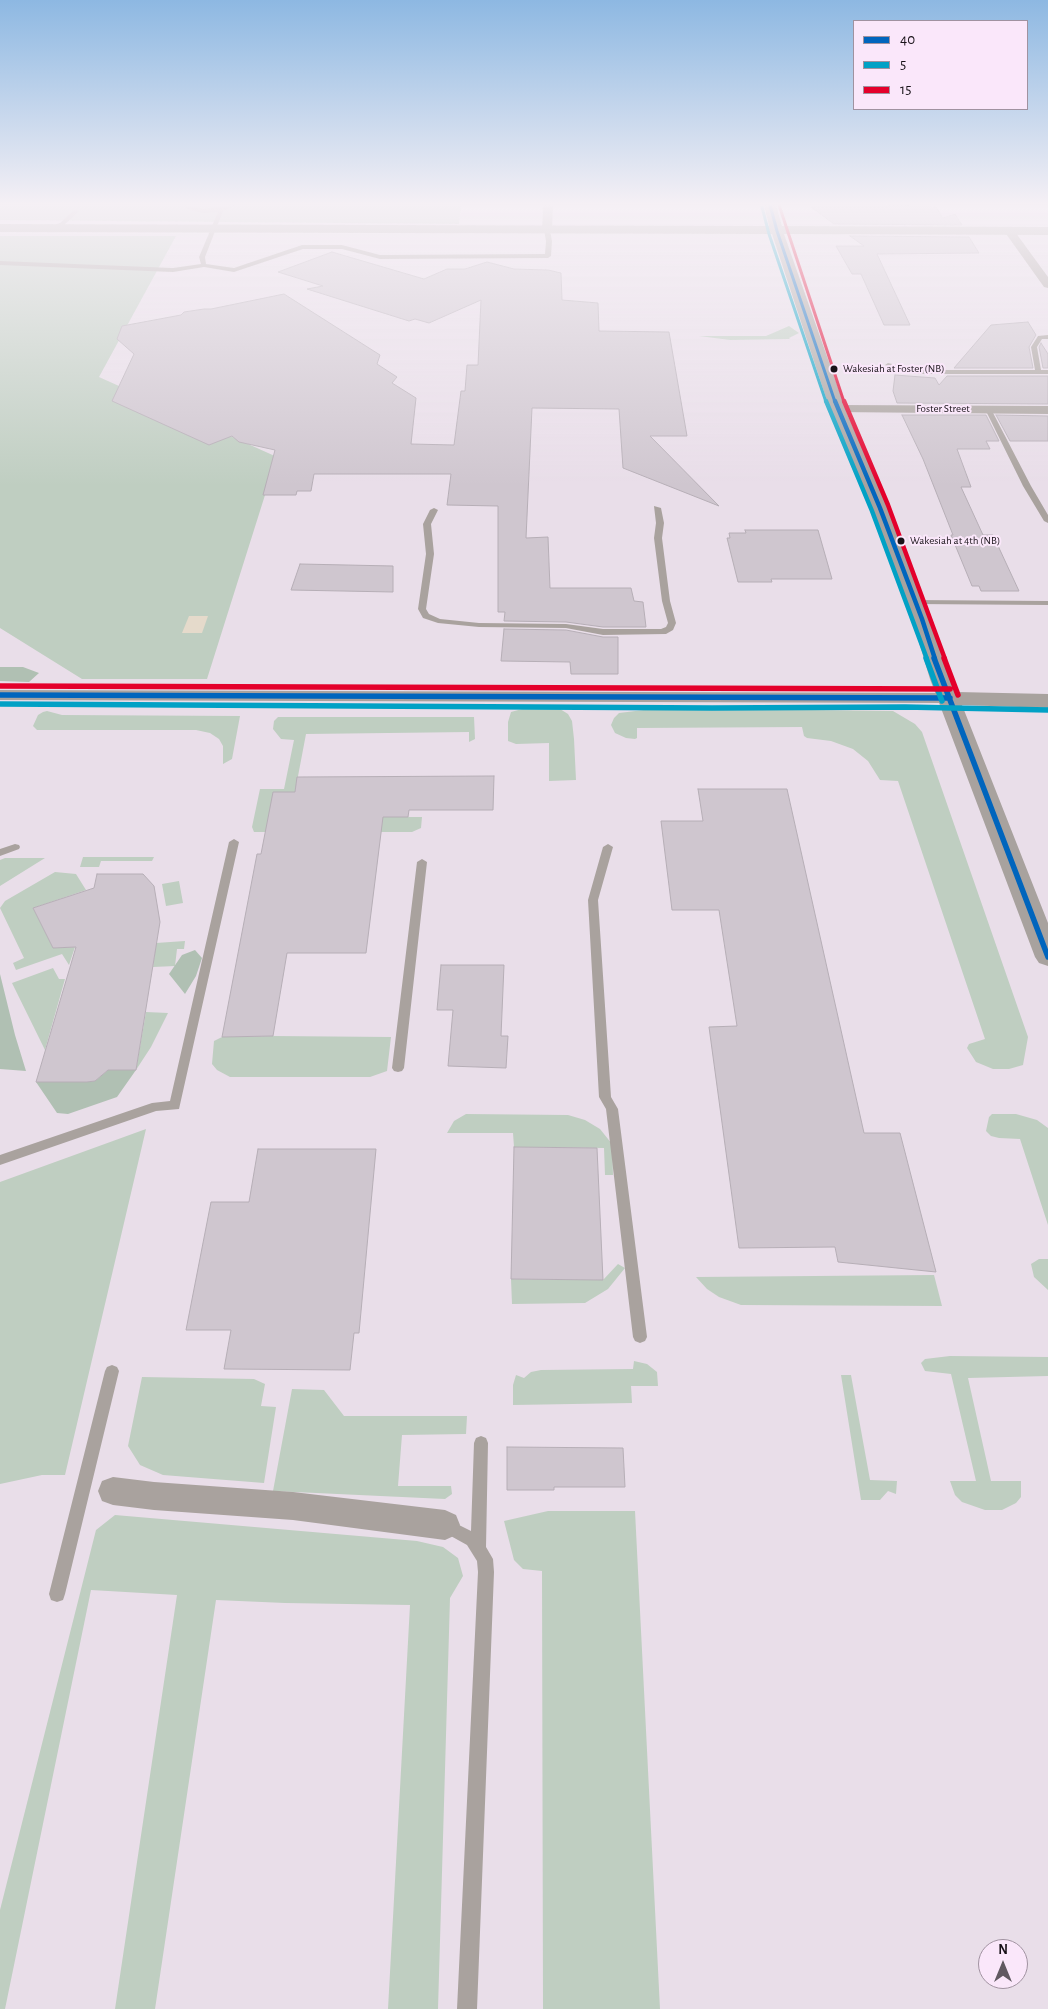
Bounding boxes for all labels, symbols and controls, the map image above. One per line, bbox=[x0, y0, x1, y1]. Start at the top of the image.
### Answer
legend bbox=[853, 20, 1028, 110]
text: 40 bbox=[900, 32, 915, 47]
text: 5 bbox=[900, 57, 906, 72]
text: 15 bbox=[900, 82, 911, 97]
place label: Wakesiah at Foster (NB) bbox=[843, 362, 945, 376]
marker: Wakesiah at Foster (NB) bbox=[829, 364, 839, 374]
street label: Foster Street bbox=[916, 402, 970, 416]
place label: Wakesiah at 4th (NB) bbox=[910, 534, 1000, 548]
marker: Wakesiah at 4th (NB) bbox=[896, 536, 906, 546]
north arrow bbox=[978, 1939, 1028, 1989]
text: N bbox=[998, 1943, 1008, 1957]

